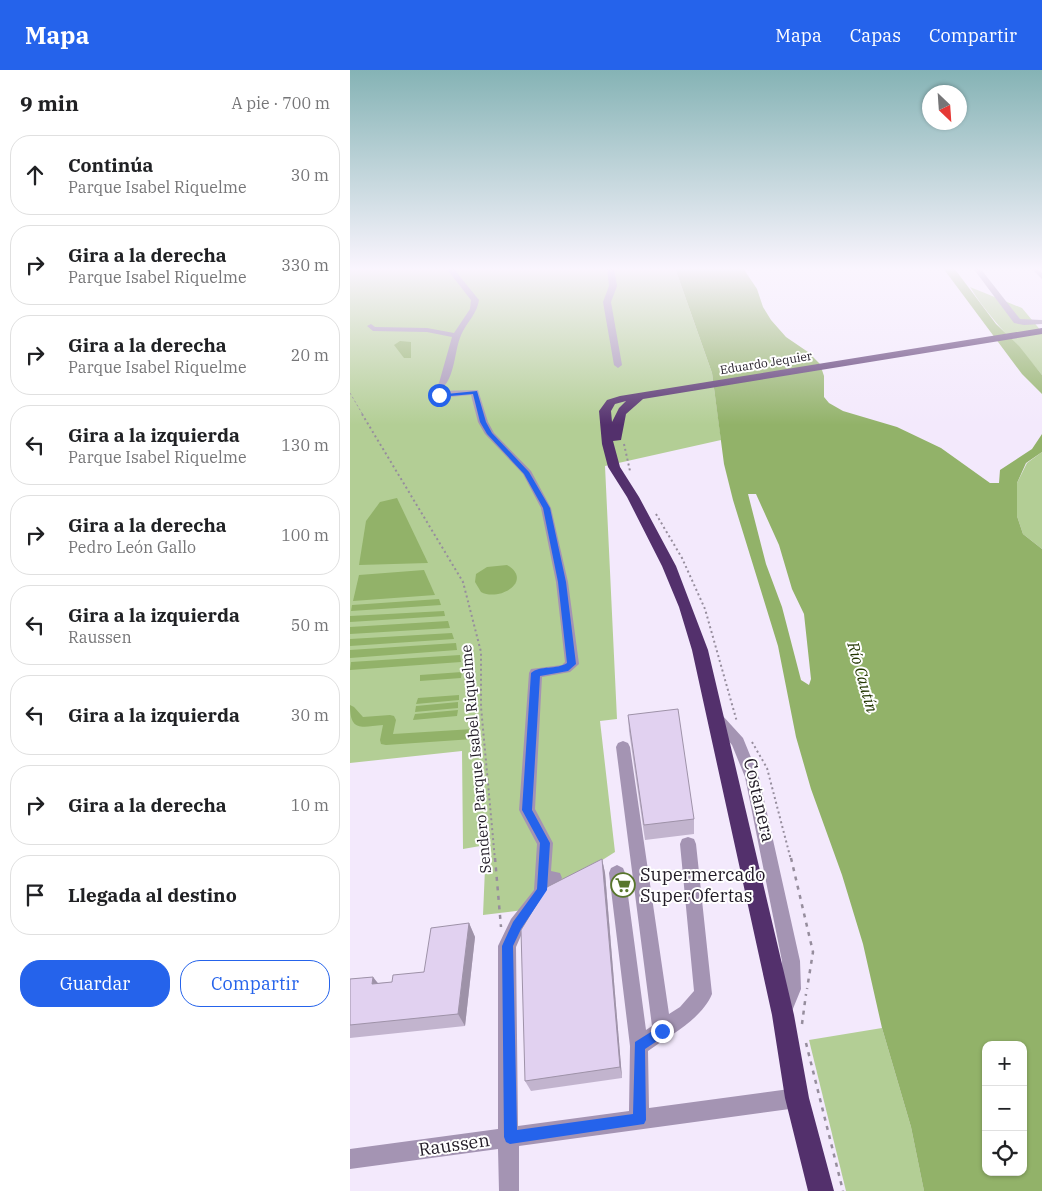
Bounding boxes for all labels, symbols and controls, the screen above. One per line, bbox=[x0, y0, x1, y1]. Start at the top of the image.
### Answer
text: Mapa bbox=[25, 19, 89, 51]
text: Mapa bbox=[775, 24, 822, 47]
text: Capas bbox=[850, 24, 901, 47]
text: Compartir bbox=[929, 24, 1017, 47]
north arrow bbox=[922, 85, 967, 130]
text: 9 min bbox=[20, 89, 79, 117]
text: A pie · 700 m bbox=[232, 93, 330, 113]
text: Continúa bbox=[68, 153, 153, 177]
icon: ahead bbox=[21, 161, 49, 189]
text: 30 m bbox=[291, 165, 329, 185]
text: Parque Isabel Riquelme bbox=[68, 177, 247, 197]
text: Gira a la derecha bbox=[68, 243, 227, 267]
icon: right bbox=[21, 251, 49, 279]
text: 330 m bbox=[281, 255, 329, 275]
text: Parque Isabel Riquelme bbox=[68, 267, 247, 287]
text: Gira a la derecha bbox=[68, 333, 227, 357]
icon: right bbox=[21, 341, 49, 369]
text: 20 m bbox=[291, 345, 329, 365]
street label: Eduardo Jequier bbox=[719, 348, 814, 377]
text: Parque Isabel Riquelme bbox=[68, 357, 247, 377]
route start bbox=[428, 384, 451, 407]
text: Gira a la izquierda bbox=[68, 423, 240, 447]
icon: left bbox=[21, 431, 49, 459]
text: 130 m bbox=[281, 435, 329, 455]
text: Parque Isabel Riquelme bbox=[68, 447, 247, 467]
text: Gira a la derecha bbox=[68, 513, 227, 537]
icon: right bbox=[21, 521, 49, 549]
text: 100 m bbox=[281, 525, 329, 545]
text: Pedro León Gallo bbox=[68, 537, 196, 557]
text: Gira a la izquierda bbox=[68, 603, 240, 627]
icon: left bbox=[21, 611, 49, 639]
text: 50 m bbox=[291, 615, 329, 635]
text: Raussen bbox=[68, 627, 132, 647]
water label: Río Cautín bbox=[843, 638, 883, 715]
street label: Sendero Parque Isabel Riquelme bbox=[456, 644, 495, 874]
icon: left bbox=[21, 701, 49, 729]
text: Gira a la izquierda bbox=[68, 703, 240, 727]
text: 30 m bbox=[291, 705, 329, 725]
street label: Costanera bbox=[739, 756, 780, 844]
icon: right bbox=[21, 791, 49, 819]
text: Gira a la derecha bbox=[68, 793, 227, 817]
text: 10 m bbox=[291, 795, 329, 815]
place label: Supermercado SuperOfertas bbox=[640, 863, 766, 907]
supermarket icon: Supermercado SuperOfertas bbox=[610, 872, 636, 898]
icon: arrive bbox=[21, 881, 49, 909]
text: Llegada al destino bbox=[68, 883, 237, 907]
button: Guardar bbox=[20, 960, 170, 1007]
button: Compartir bbox=[180, 960, 330, 1007]
route end bbox=[651, 1020, 674, 1043]
map controls bbox=[982, 1041, 1027, 1176]
button: + bbox=[982, 1041, 1027, 1086]
button: − bbox=[982, 1086, 1027, 1131]
street label: Raussen bbox=[417, 1128, 491, 1161]
button: locate bbox=[982, 1131, 1027, 1176]

